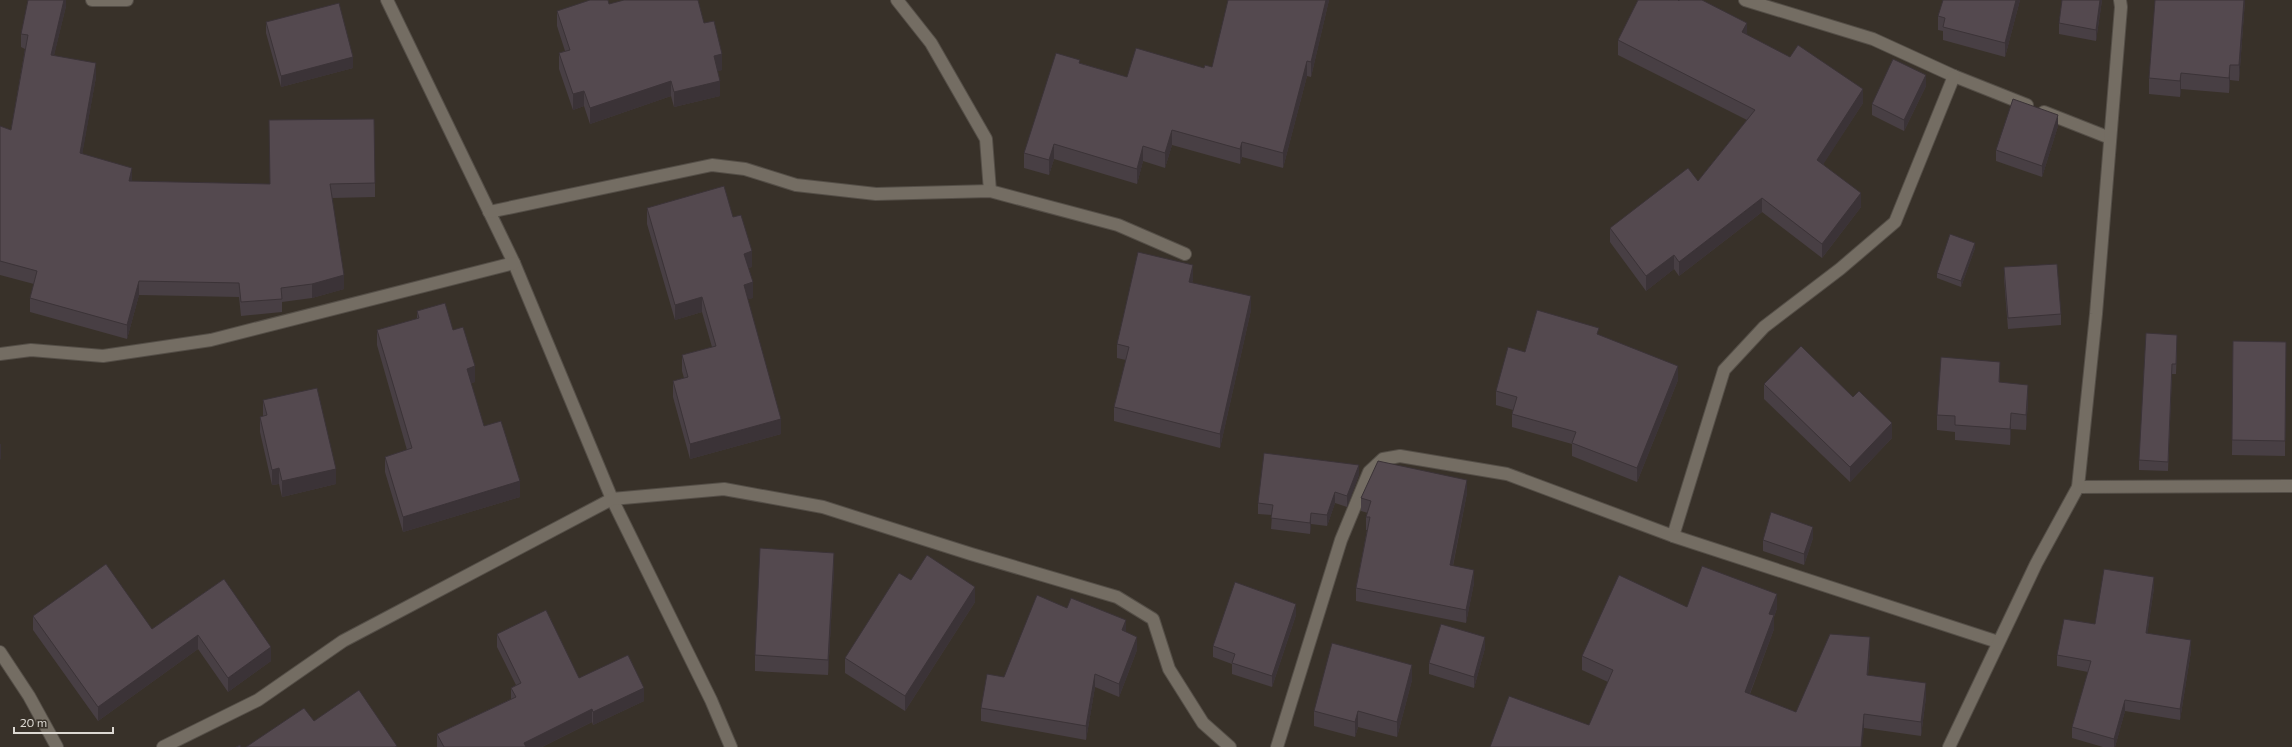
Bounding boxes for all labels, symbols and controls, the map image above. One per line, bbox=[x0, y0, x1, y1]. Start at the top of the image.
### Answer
scale bar bbox=[14, 709, 113, 735]
text: 20 m bbox=[20, 715, 47, 729]

